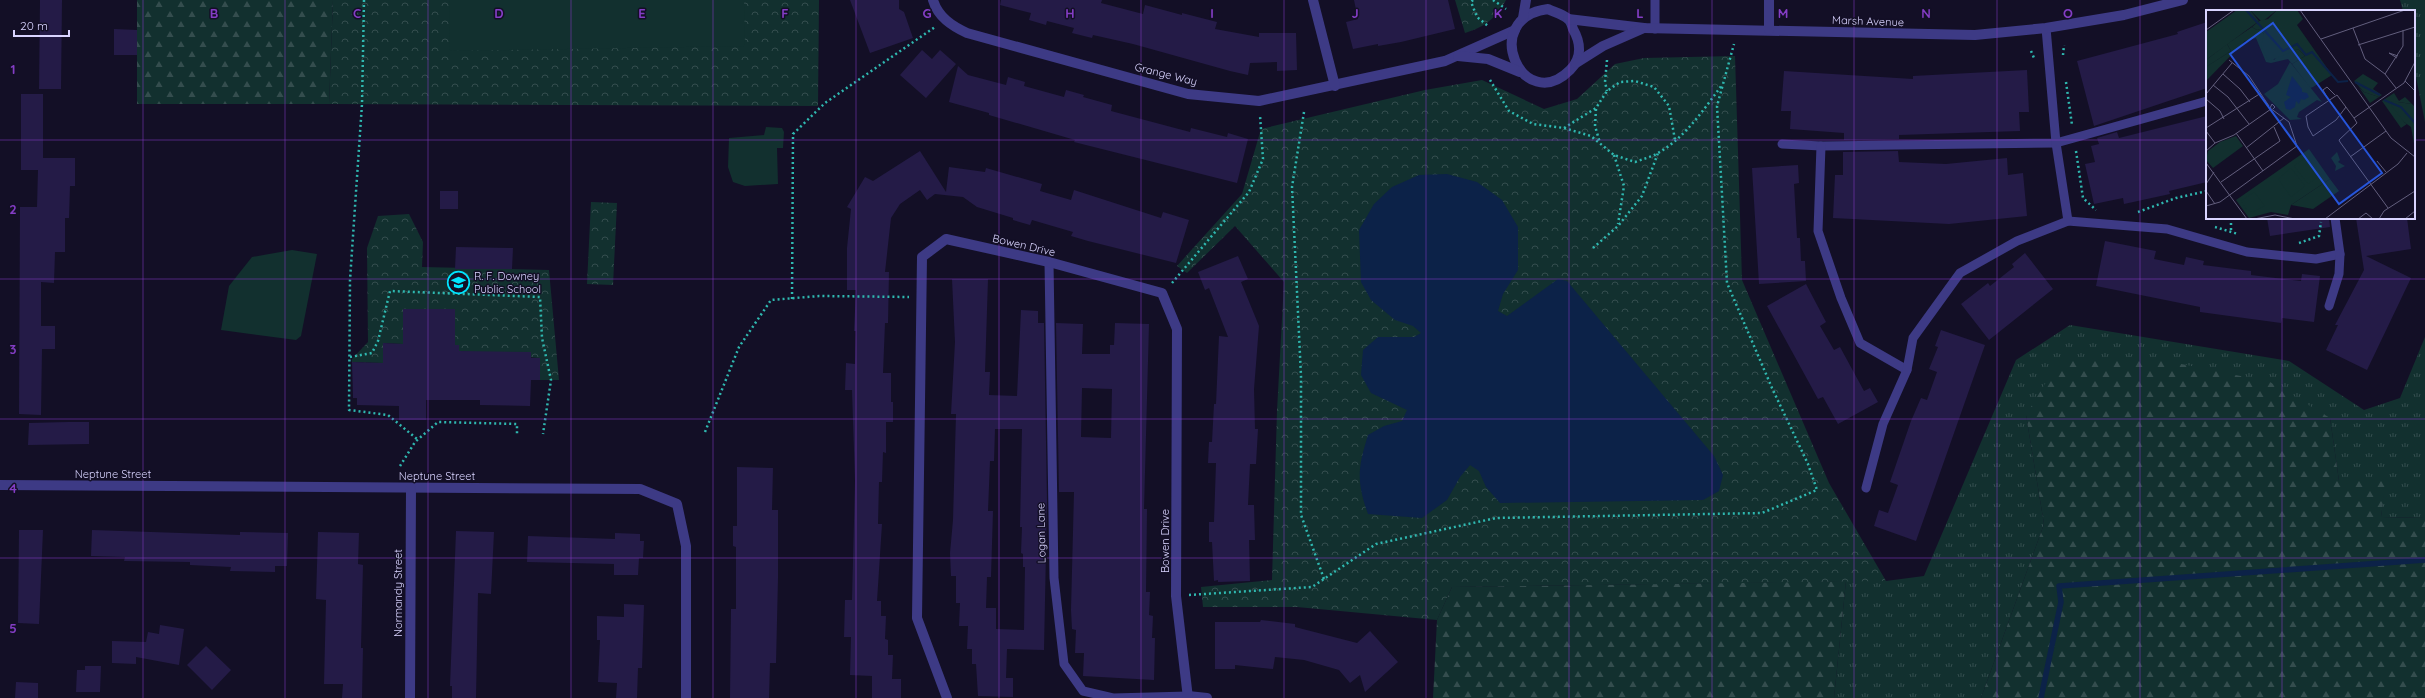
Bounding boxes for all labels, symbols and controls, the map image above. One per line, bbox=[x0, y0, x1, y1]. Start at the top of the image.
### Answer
text: B bbox=[210, 5, 218, 21]
text: C bbox=[353, 5, 361, 21]
text: D bbox=[494, 5, 504, 21]
text: E bbox=[638, 5, 646, 21]
text: F bbox=[781, 5, 789, 21]
text: G bbox=[922, 5, 932, 21]
text: H bbox=[1065, 5, 1075, 21]
text: I bbox=[1210, 5, 1214, 21]
text: J bbox=[1351, 5, 1359, 21]
text: K bbox=[1494, 5, 1503, 21]
text: L bbox=[1636, 5, 1644, 21]
text: M bbox=[1778, 5, 1788, 21]
text: N bbox=[1921, 5, 1931, 21]
text: O bbox=[2063, 5, 2073, 21]
inset map bbox=[2206, 10, 2415, 219]
scale bar bbox=[14, 12, 69, 38]
street label: Marsh Avenue bbox=[1832, 13, 1904, 29]
text: 20 m bbox=[20, 18, 48, 33]
street label: Grange Way bbox=[1133, 59, 1199, 89]
text: 1 bbox=[10, 61, 16, 77]
text: 2 bbox=[9, 201, 17, 217]
street label: Bowen Drive bbox=[991, 231, 1057, 259]
school or university icon: R. F. Downey Public School bbox=[446, 269, 472, 295]
place label: R. F. Downey Public School bbox=[474, 269, 541, 296]
text: 3 bbox=[10, 341, 17, 357]
street label: Neptune Street bbox=[75, 467, 152, 481]
street label: Neptune Street bbox=[399, 469, 476, 483]
text: 4 bbox=[9, 480, 17, 496]
street label: Logan Lane bbox=[1033, 503, 1049, 563]
street label: Bowen Drive bbox=[1158, 509, 1172, 573]
street label: Normandy Street bbox=[391, 549, 405, 637]
text: 5 bbox=[9, 620, 17, 636]

